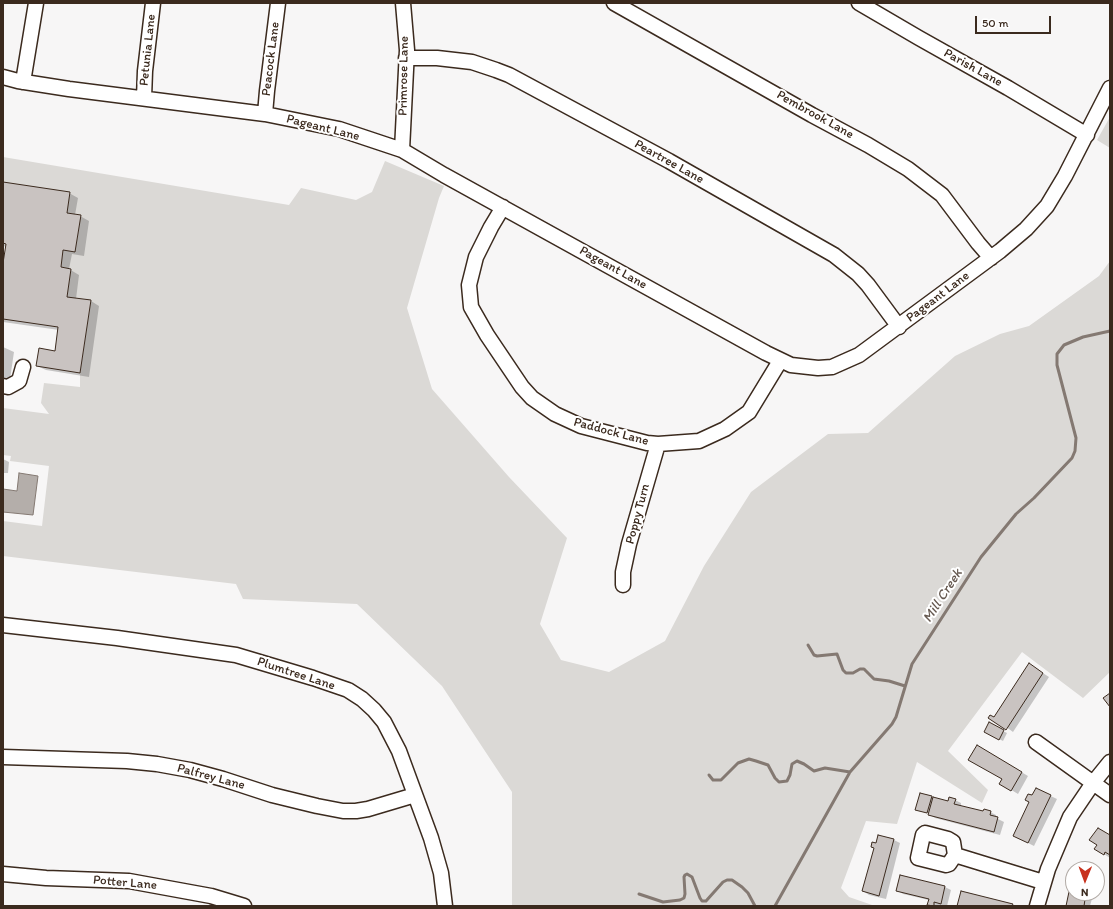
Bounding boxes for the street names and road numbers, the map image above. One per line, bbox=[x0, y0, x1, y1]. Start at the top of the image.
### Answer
street label: Petunia Lane bbox=[136, 13, 160, 87]
street label: Peacock Lane bbox=[259, 21, 283, 97]
street label: Primrose Lane bbox=[396, 36, 412, 116]
street label: Parish Lane bbox=[941, 45, 1005, 91]
street label: Pembrook Lane bbox=[774, 87, 856, 143]
street label: Pageant Lane bbox=[285, 111, 361, 145]
street label: Peartree Lane bbox=[632, 136, 706, 188]
street label: Pageant Lane bbox=[576, 243, 650, 293]
street label: Pageant Lane bbox=[903, 268, 973, 326]
street label: Paddock Lane bbox=[572, 414, 650, 450]
street label: Poppy Turn bbox=[622, 482, 654, 546]
street label: Plumtree Lane bbox=[255, 654, 337, 694]
street label: Palfrey Lane bbox=[175, 760, 247, 794]
street label: Potter Lane bbox=[92, 872, 158, 894]

